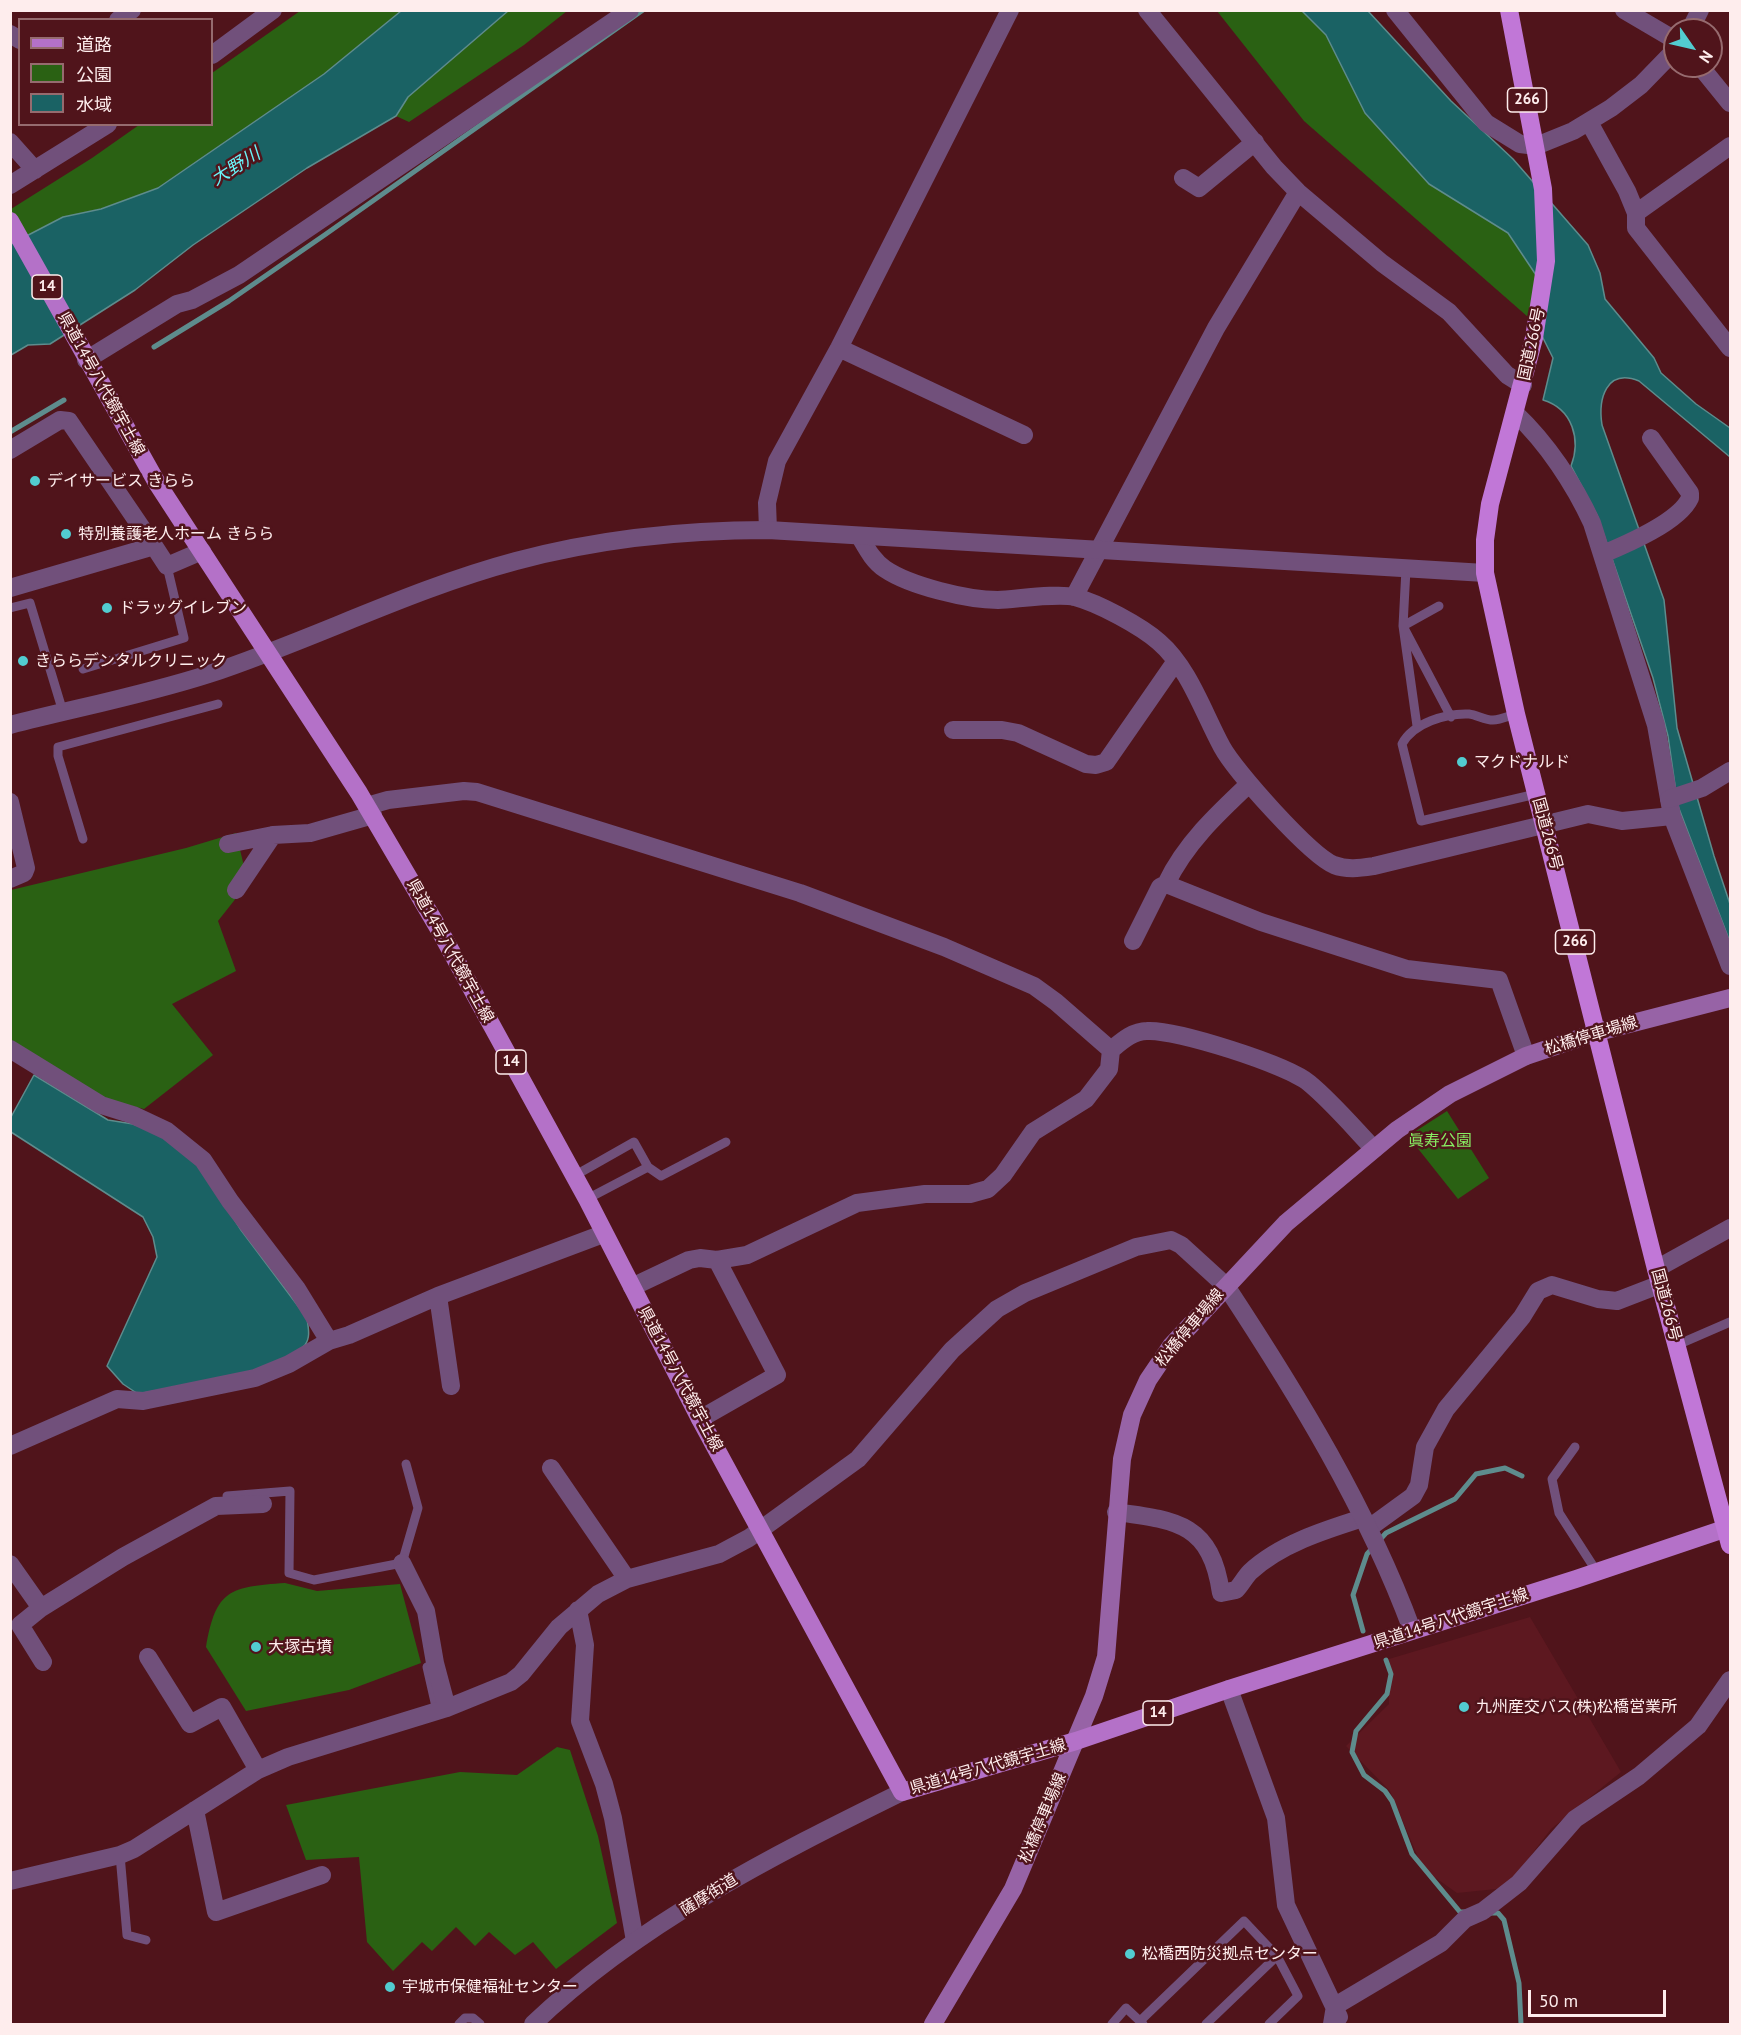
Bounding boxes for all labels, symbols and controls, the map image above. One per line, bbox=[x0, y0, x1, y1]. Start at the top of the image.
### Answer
legend bbox=[18, 18, 213, 126]
north arrow bbox=[1663, 18, 1723, 78]
text: 道路 bbox=[76, 33, 112, 56]
text: N bbox=[1695, 47, 1717, 67]
text: 公園 bbox=[76, 63, 112, 86]
road number: 266 bbox=[1508, 88, 1546, 112]
text: 水域 bbox=[76, 93, 112, 116]
water label: 大野川 bbox=[207, 144, 265, 190]
road number: 14 bbox=[32, 275, 62, 299]
street label: 国道266号 bbox=[1515, 306, 1549, 382]
street label: 県道14号八代鏡宇土線 bbox=[53, 309, 149, 459]
place label: デイサービス きらら bbox=[47, 471, 195, 491]
marker: デイサービス きらら bbox=[28, 474, 42, 488]
place label: 特別養護老人ホーム きらら bbox=[78, 524, 274, 544]
marker: 特別養護老人ホーム きらら bbox=[59, 527, 73, 541]
place label: ドラッグイレブン bbox=[119, 598, 247, 618]
marker: ドラッグイレブン bbox=[100, 601, 114, 615]
place label: きららデンタルクリニック bbox=[35, 651, 227, 671]
marker: きららデンタルクリニック bbox=[16, 654, 30, 668]
place label: マクドナルド bbox=[1474, 752, 1570, 772]
marker: マクドナルド bbox=[1455, 755, 1469, 769]
street label: 国道266号 bbox=[1528, 796, 1566, 872]
street label: 県道14号八代鏡宇土線 bbox=[402, 876, 498, 1026]
road number: 266 bbox=[1556, 930, 1594, 954]
street label: 松橋停車場線 bbox=[1542, 1013, 1640, 1059]
road number: 14 bbox=[496, 1050, 526, 1074]
park label: 眞寿公園 bbox=[1408, 1131, 1472, 1151]
street label: 国道266号 bbox=[1647, 1267, 1685, 1343]
street label: 松橋停車場線 bbox=[1152, 1285, 1228, 1371]
street label: 県道14号八代鏡宇土線 bbox=[634, 1303, 726, 1455]
street label: 県道14号八代鏡宇土線 bbox=[1371, 1585, 1531, 1653]
place label: 大塚古墳 bbox=[268, 1637, 332, 1657]
marker: 大塚古墳 bbox=[249, 1640, 263, 1654]
place label: 九州産交バス(株)松橋営業所 bbox=[1476, 1697, 1677, 1717]
marker: 九州産交バス(株)松橋営業所 bbox=[1457, 1700, 1471, 1714]
road number: 14 bbox=[1143, 1701, 1173, 1725]
street label: 県道14号八代鏡宇土線 bbox=[908, 1736, 1068, 1798]
street label: 松橋停車場線 bbox=[1015, 1770, 1071, 1866]
street label: 薩摩街道 bbox=[677, 1870, 741, 1920]
place label: 松橋西防災拠点センター bbox=[1142, 1944, 1318, 1964]
marker: 松橋西防災拠点センター bbox=[1123, 1947, 1137, 1961]
place label: 宇城市保健福祉センター bbox=[402, 1977, 578, 1997]
scale bar bbox=[1531, 1978, 1669, 2016]
marker: 宇城市保健福祉センター bbox=[383, 1980, 397, 1994]
text: 50 m bbox=[1539, 1989, 1578, 2012]

